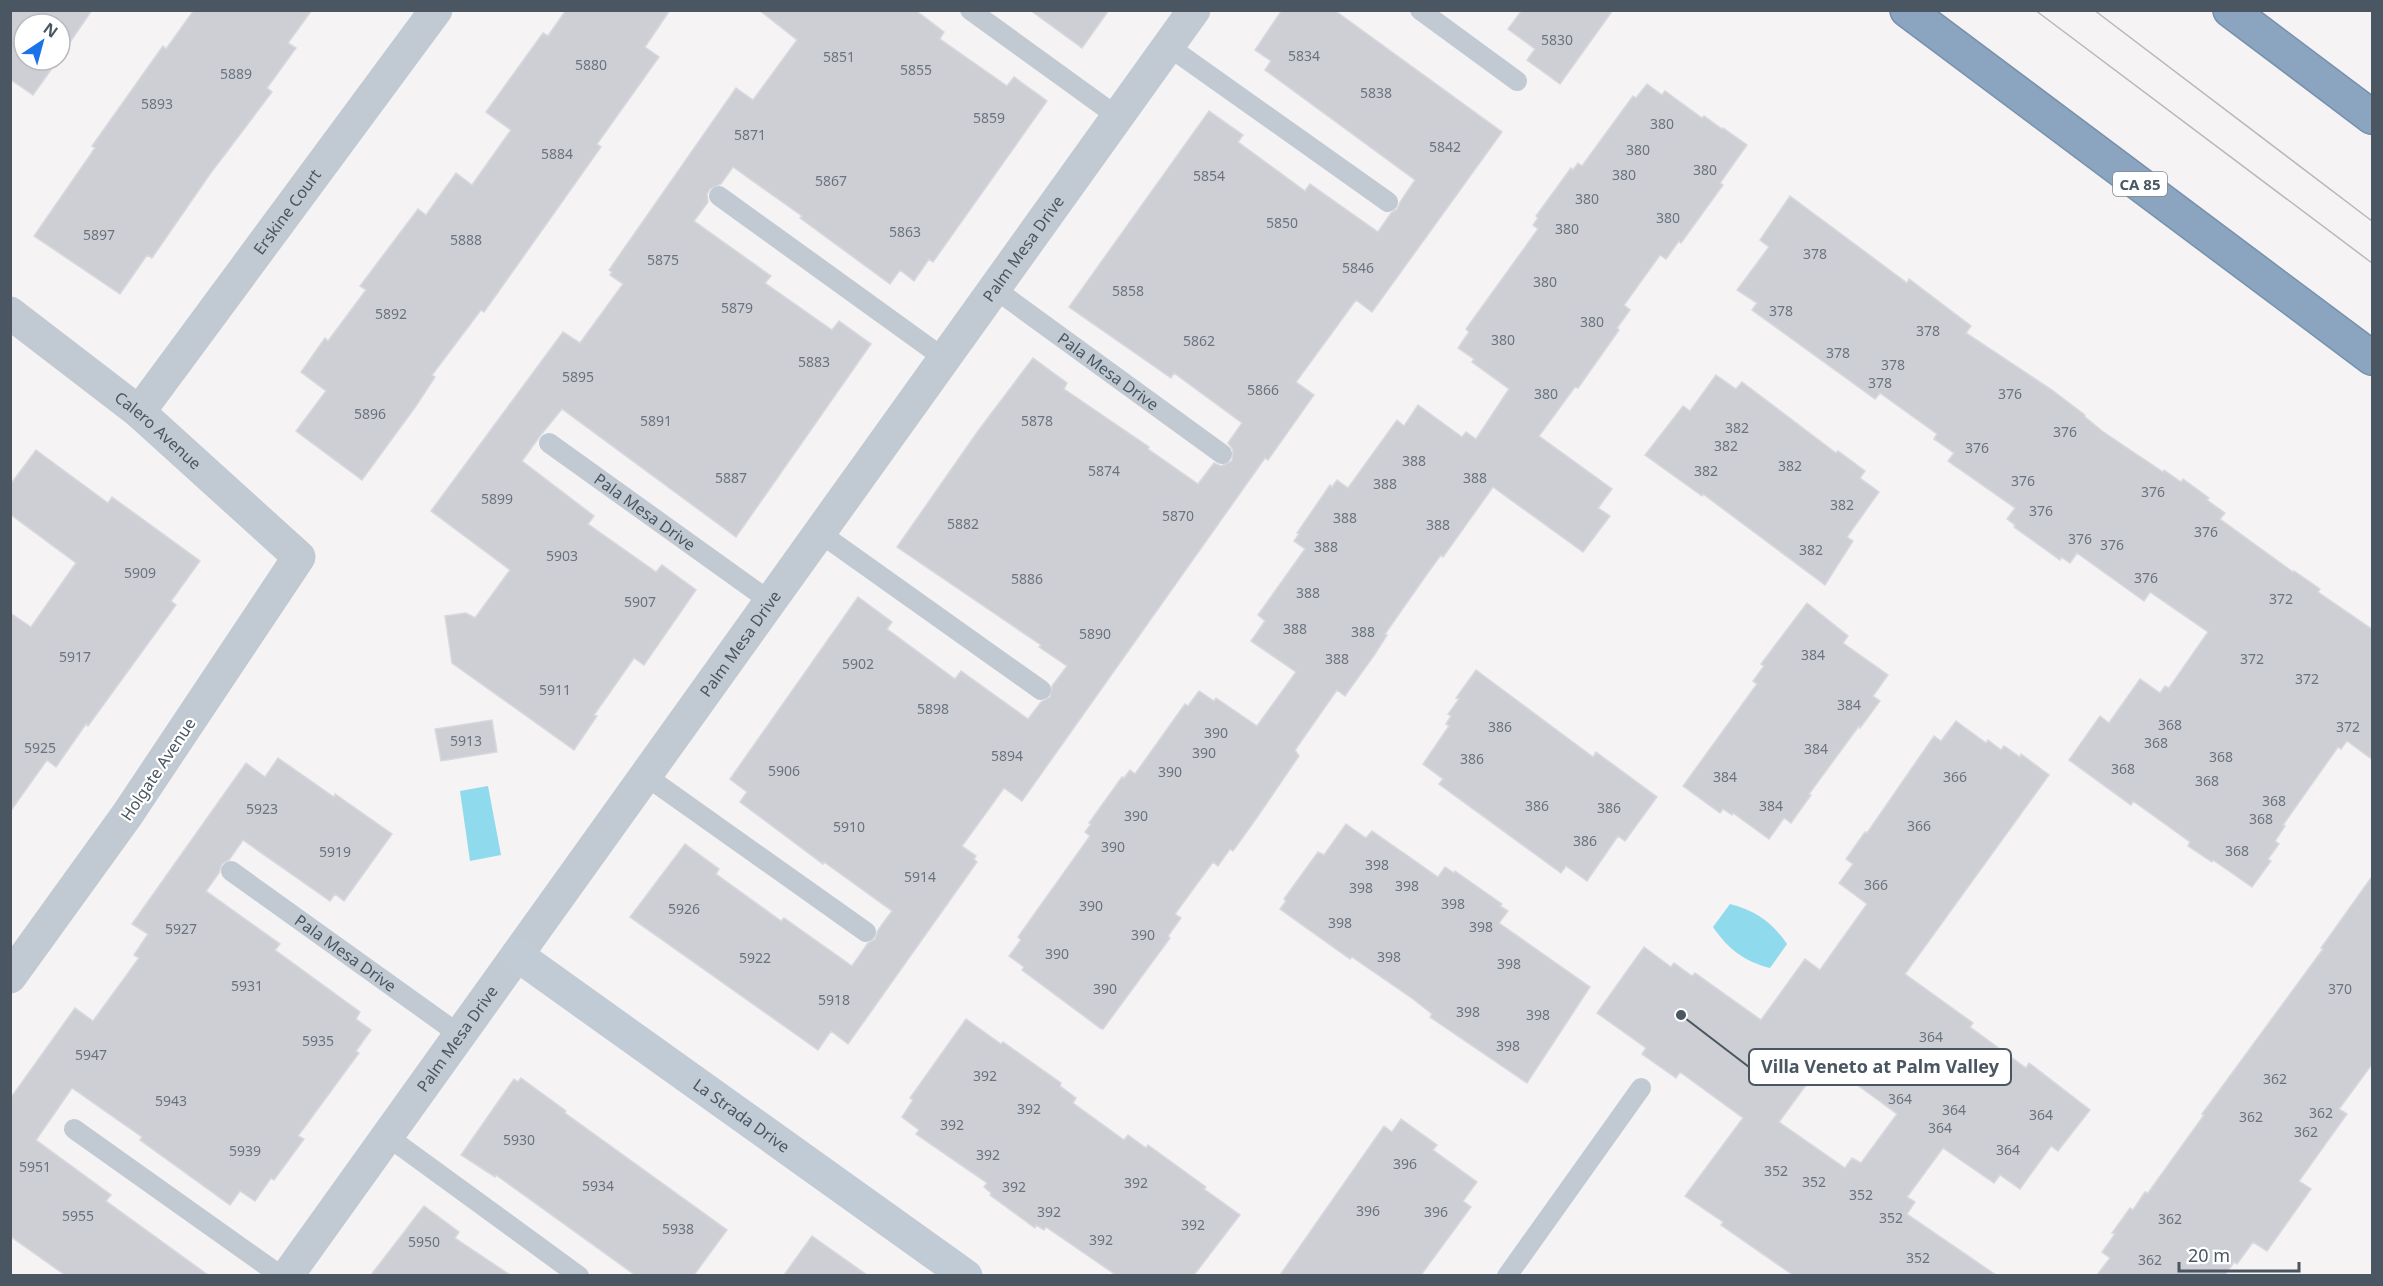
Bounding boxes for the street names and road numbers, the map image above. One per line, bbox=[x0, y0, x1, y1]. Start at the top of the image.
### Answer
street label: Erskine Court bbox=[248, 164, 326, 259]
road number: CA 85 bbox=[2113, 172, 2167, 196]
street label: Palm Mesa Drive bbox=[978, 191, 1069, 306]
street label: Pala Mesa Drive bbox=[1053, 327, 1163, 415]
street label: Calero Avenue bbox=[110, 386, 206, 474]
street label: Pala Mesa Drive bbox=[590, 468, 700, 556]
street label: Palm Mesa Drive bbox=[694, 586, 786, 701]
street label: Holgate Avenue bbox=[115, 713, 201, 825]
street label: Pala Mesa Drive bbox=[290, 909, 401, 997]
street label: Palm Mesa Drive bbox=[411, 981, 503, 1096]
street label: La Strada Drive bbox=[689, 1073, 794, 1158]

